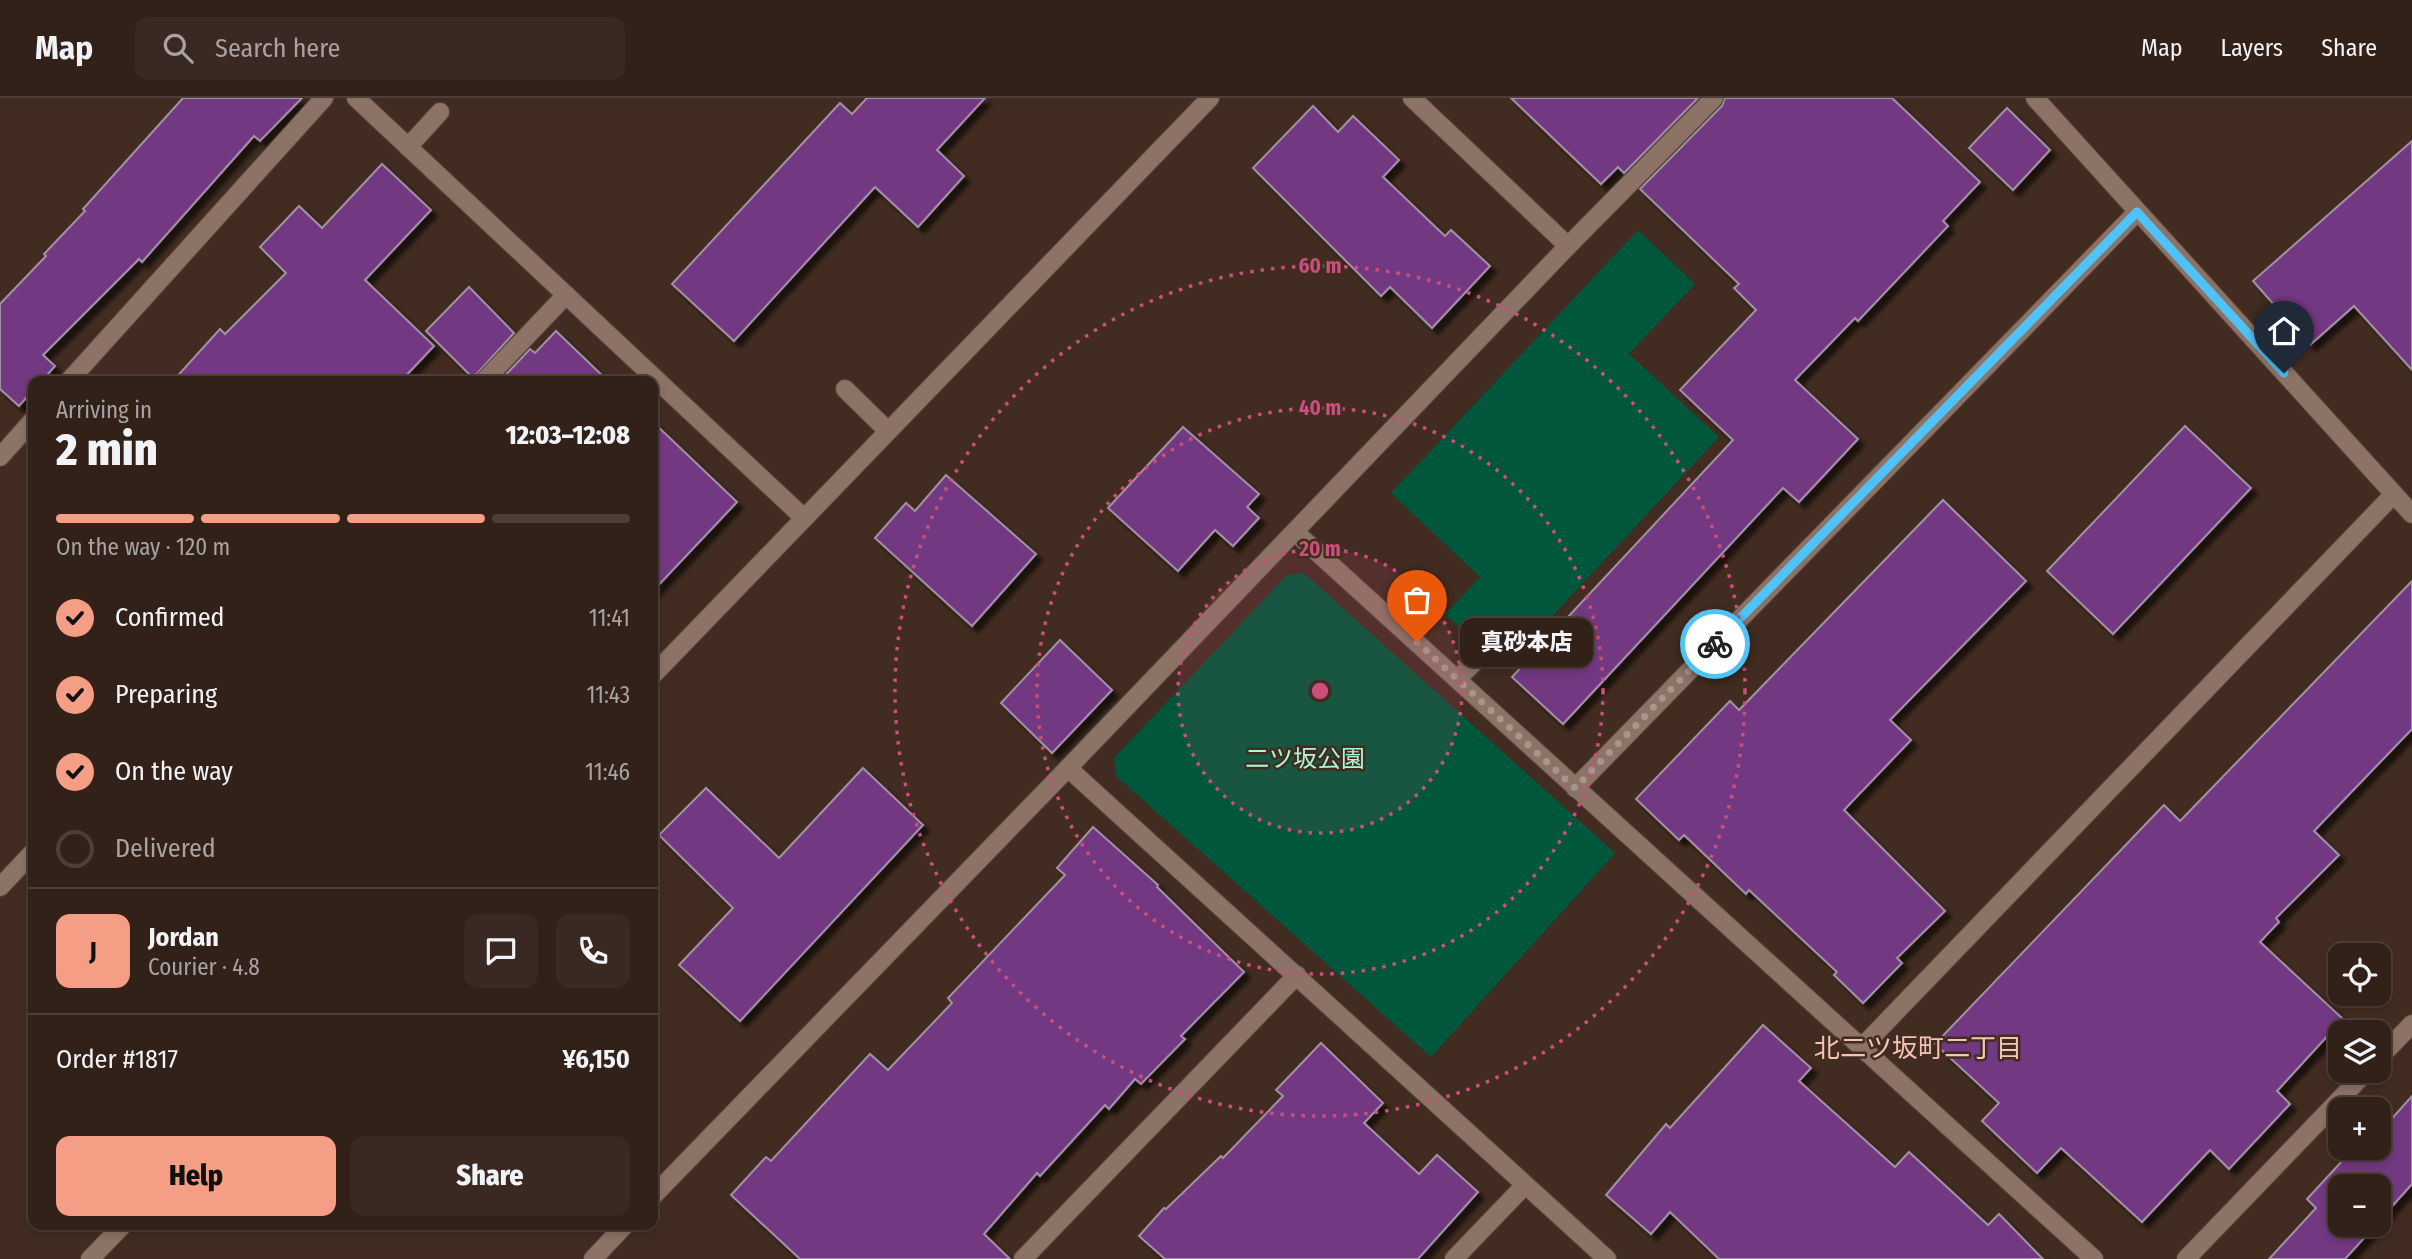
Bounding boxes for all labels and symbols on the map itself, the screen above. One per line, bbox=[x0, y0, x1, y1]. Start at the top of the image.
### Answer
text: 60 m bbox=[1299, 253, 1341, 279]
pin bbox=[2254, 301, 2314, 373]
text: 40 m bbox=[1299, 395, 1341, 421]
text: 20 m bbox=[1298, 536, 1341, 562]
pin bbox=[1387, 570, 1447, 642]
courier bbox=[1680, 609, 1750, 679]
callout: 真砂本店 bbox=[1459, 618, 1592, 666]
centre of rings bbox=[1308, 679, 1332, 703]
park label: 二ツ坂公園 bbox=[1245, 745, 1365, 773]
district label: 北二ツ坂町二丁目 bbox=[1814, 1033, 2022, 1064]

